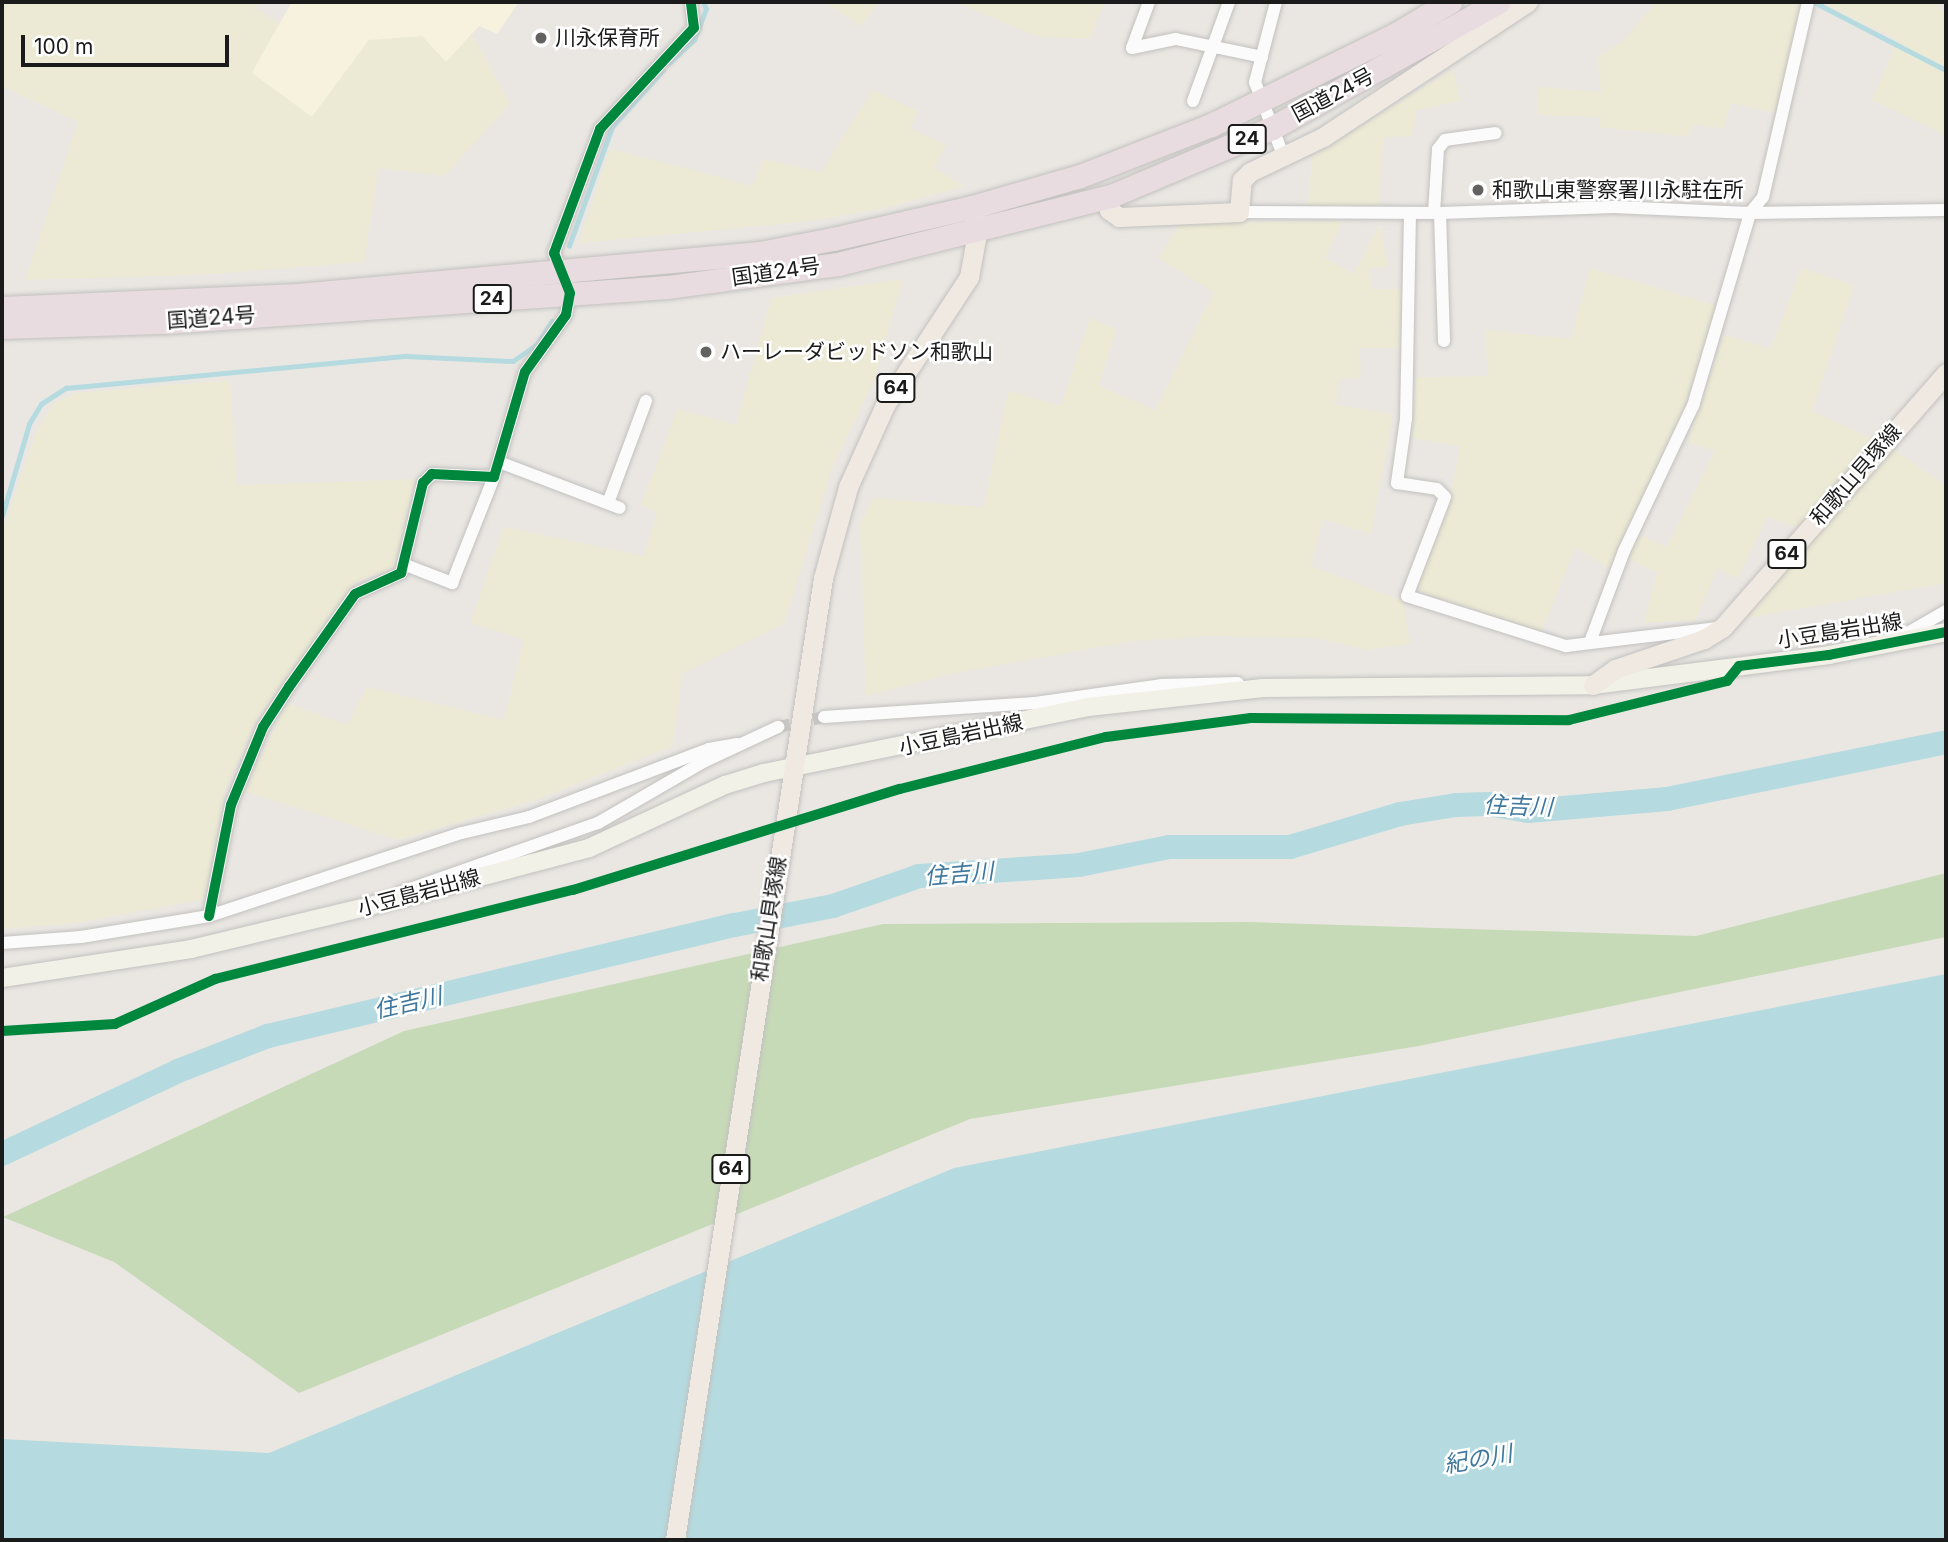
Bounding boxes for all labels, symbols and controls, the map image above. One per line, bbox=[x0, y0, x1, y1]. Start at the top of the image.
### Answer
scale bar bbox=[24, 21, 233, 65]
place label: 川永保育所 bbox=[555, 25, 660, 51]
marker: 川永保育所 bbox=[533, 30, 549, 46]
text: 100 m bbox=[34, 34, 93, 59]
street label: 国道24号 bbox=[1288, 63, 1378, 127]
road number: 24 bbox=[1226, 124, 1268, 154]
place label: 和歌山東警察署川永駐在所 bbox=[1492, 177, 1744, 203]
marker: 和歌山東警察署川永駐在所 bbox=[1470, 182, 1486, 198]
street label: 国道24号 bbox=[730, 253, 822, 291]
road number: 24 bbox=[471, 284, 513, 314]
street label: 国道24号 bbox=[166, 302, 256, 334]
place label: ハーレーダビッドソン和歌山 bbox=[720, 339, 993, 365]
marker: ハーレーダビッドソン和歌山 bbox=[698, 344, 714, 360]
road number: 64 bbox=[875, 372, 917, 404]
street label: 和歌山貝塚線 bbox=[1805, 419, 1907, 531]
road number: 64 bbox=[1766, 538, 1808, 569]
street label: 小豆島岩出線 bbox=[1776, 609, 1904, 653]
street label: 小豆島岩出線 bbox=[897, 710, 1025, 760]
water label: 住吉川 bbox=[1483, 791, 1553, 821]
street label: 和歌山貝塚線 bbox=[747, 855, 791, 983]
water label: 住吉川 bbox=[923, 857, 995, 891]
street label: 小豆島岩出線 bbox=[355, 865, 483, 921]
water label: 住吉川 bbox=[371, 982, 445, 1024]
road number: 64 bbox=[710, 1154, 752, 1184]
water label: 紀の川 bbox=[1442, 1439, 1514, 1479]

